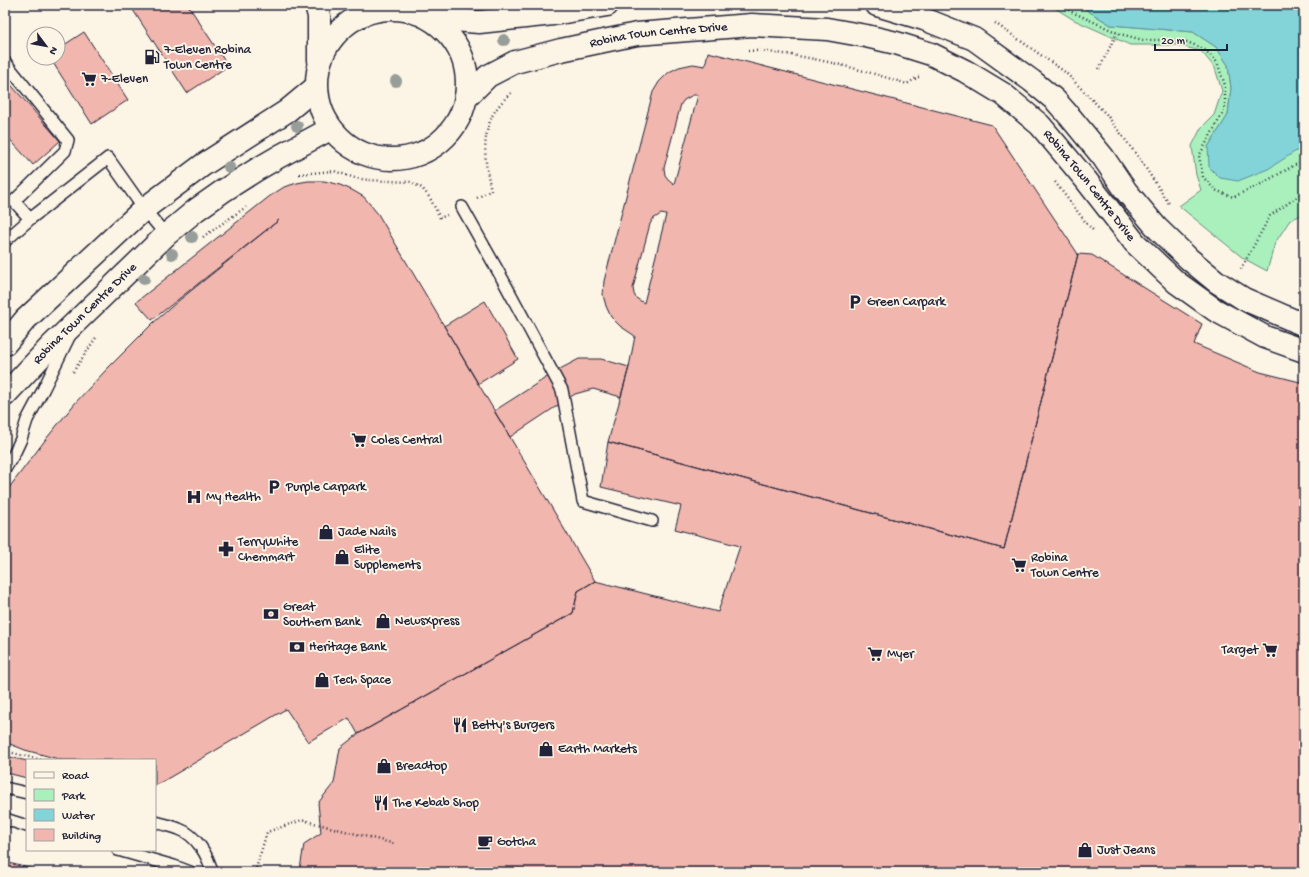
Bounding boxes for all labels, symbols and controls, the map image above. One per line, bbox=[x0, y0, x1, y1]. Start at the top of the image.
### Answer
street label: Robina Town Centre Drive bbox=[588, 19, 728, 51]
north arrow bbox=[26, 26, 66, 66]
scale bar bbox=[1155, 26, 1227, 52]
text: 20 m bbox=[1161, 35, 1186, 49]
place label: 7-Eleven Robina Town Centre bbox=[163, 43, 252, 73]
text: N bbox=[46, 44, 60, 56]
fuel station icon: 7-Eleven Robina Town Centre bbox=[143, 48, 161, 66]
supermarket icon: 7-Eleven bbox=[80, 70, 98, 88]
place label: 7-Eleven bbox=[100, 72, 149, 87]
street label: Robina Town Centre Drive bbox=[1040, 127, 1139, 245]
street label: Robina Town Centre Drive bbox=[30, 260, 140, 368]
parking icon: Green Carpark bbox=[846, 293, 864, 311]
place label: Green Carpark bbox=[867, 295, 947, 310]
supermarket icon: Coles Central bbox=[350, 431, 368, 449]
place label: Coles Central bbox=[371, 433, 442, 448]
parking icon: Purple Carpark bbox=[265, 478, 283, 496]
place label: Purple Carpark bbox=[285, 480, 367, 495]
hospital icon: My Health bbox=[185, 488, 203, 506]
place label: My Health bbox=[206, 490, 261, 505]
shop icon: Jade Nails bbox=[317, 523, 335, 541]
place label: Jade Nails bbox=[338, 525, 397, 540]
place label: TerryWhite Chemmart bbox=[237, 535, 298, 565]
pharmacy icon: TerryWhite Chemmart bbox=[217, 540, 235, 558]
place label: Elite Supplements bbox=[354, 543, 422, 573]
shop icon: Elite Supplements bbox=[333, 548, 351, 566]
place label: Robina Town Centre bbox=[1030, 551, 1099, 581]
supermarket icon: Robina Town Centre bbox=[1010, 556, 1028, 574]
place label: Great Southern Bank bbox=[283, 600, 362, 630]
bank icon: Great Southern Bank bbox=[262, 605, 280, 623]
shop icon: NewsXpress bbox=[374, 612, 392, 630]
place label: NewsXpress bbox=[395, 614, 460, 629]
bank icon: Heritage Bank bbox=[288, 638, 306, 656]
place label: Heritage Bank bbox=[309, 640, 387, 655]
supermarket icon: Target bbox=[1261, 641, 1279, 659]
place label: Target bbox=[1221, 643, 1260, 658]
supermarket icon: Myer bbox=[866, 645, 884, 663]
place label: Myer bbox=[887, 647, 915, 662]
shop icon: Tech Space bbox=[313, 671, 331, 689]
place label: Tech Space bbox=[333, 673, 391, 688]
restaurant icon: Betty's Burgers bbox=[451, 716, 469, 734]
place label: Betty's Burgers bbox=[471, 718, 556, 733]
shop icon: Earth Markets bbox=[537, 740, 555, 758]
place label: Earth Markets bbox=[558, 742, 638, 757]
shop icon: Breadtop bbox=[375, 757, 393, 775]
legend bbox=[26, 759, 156, 851]
place label: Breadtop bbox=[395, 759, 448, 774]
text: Road bbox=[62, 770, 89, 784]
text: Park bbox=[61, 790, 87, 804]
restaurant icon: The Kebab Shop bbox=[372, 794, 390, 812]
place label: The Kebab Shop bbox=[392, 796, 479, 811]
text: Water bbox=[62, 810, 96, 824]
text: Building bbox=[61, 830, 101, 844]
cafe icon: Gotcha bbox=[476, 833, 494, 851]
place label: Gotcha bbox=[497, 835, 537, 850]
shop icon: Just Jeans bbox=[1076, 841, 1094, 859]
place label: Just Jeans bbox=[1097, 843, 1156, 858]

